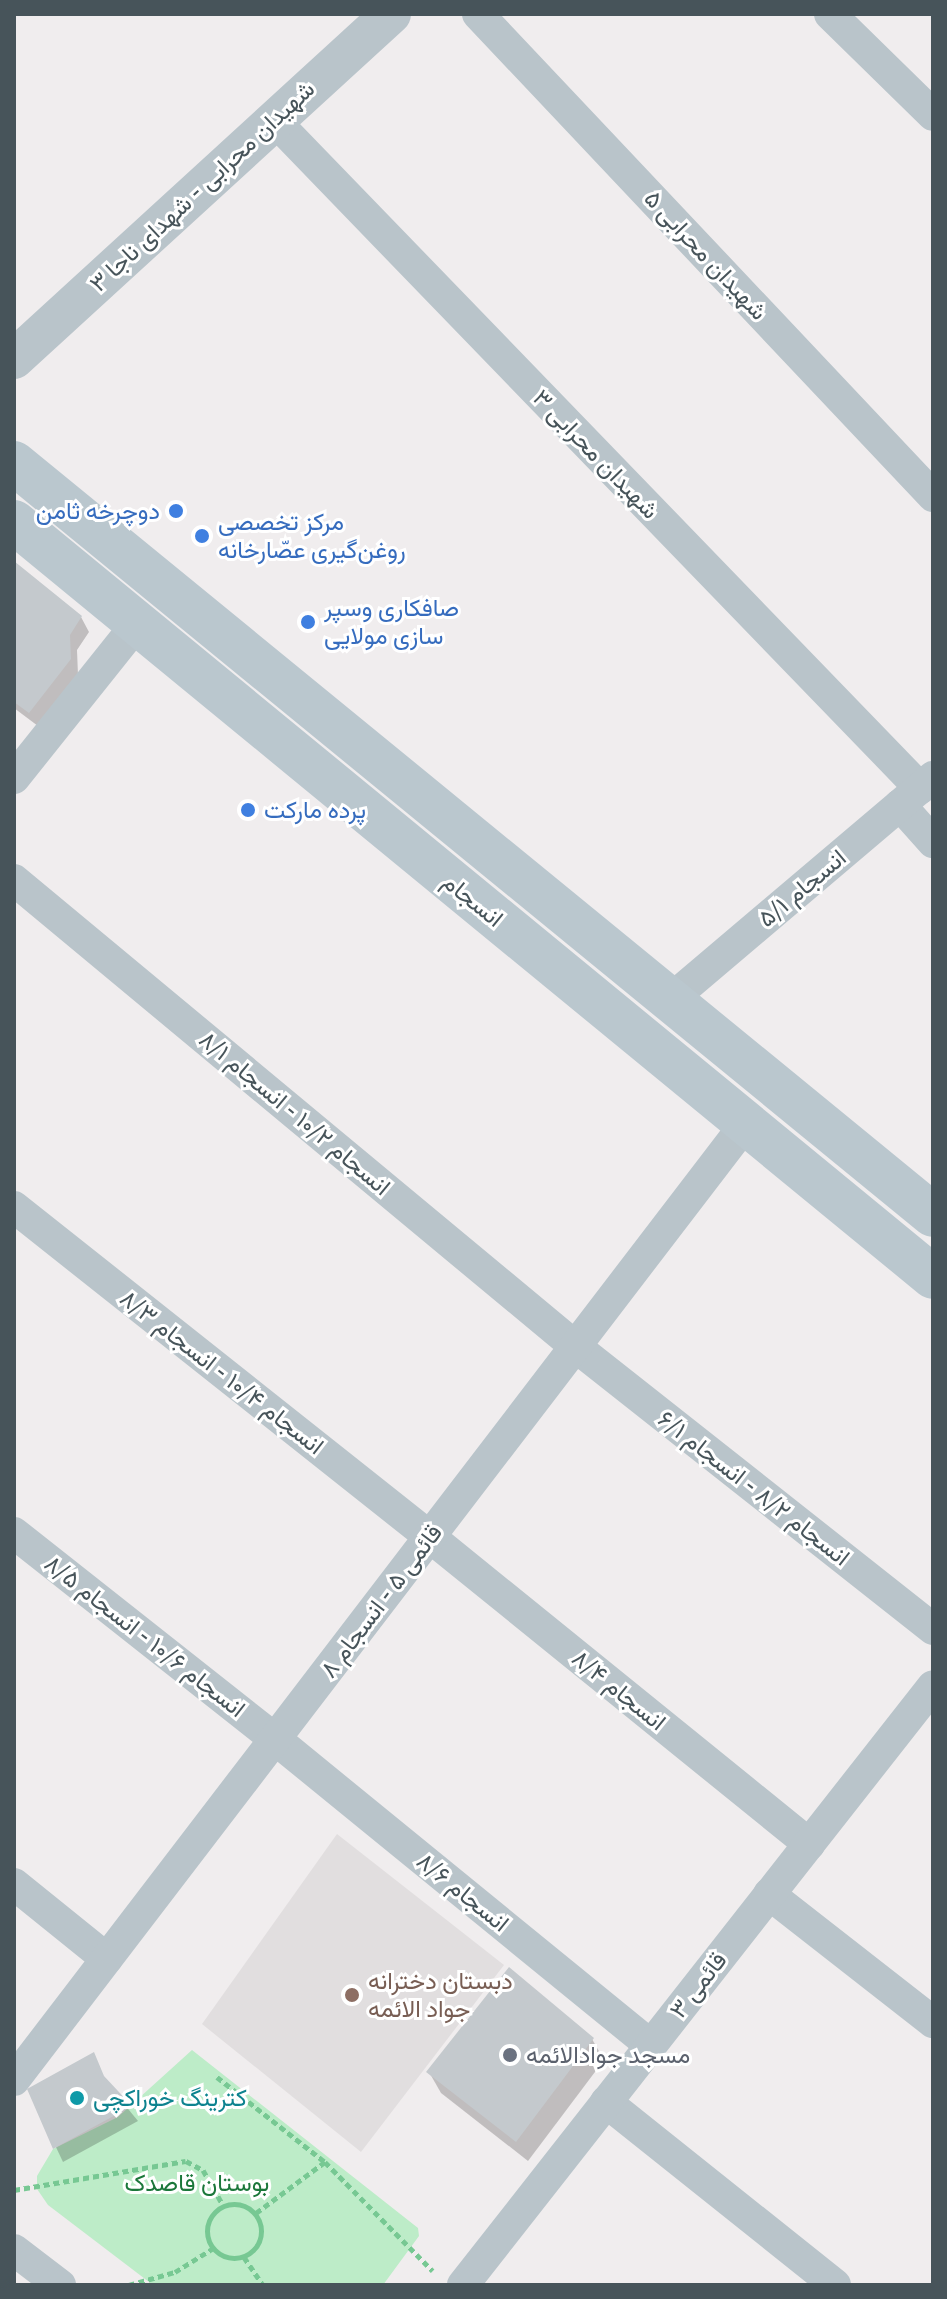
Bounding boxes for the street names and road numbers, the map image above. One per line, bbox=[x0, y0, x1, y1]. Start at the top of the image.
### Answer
street label: شهیدان محرابی - شهدای ناجا ۳ bbox=[84, 74, 320, 298]
street label: شهیدان محرابی ۵ bbox=[639, 184, 773, 326]
street label: شهیدان محرابی ۳ bbox=[527, 383, 665, 525]
street label: انسجام ۵/۱ bbox=[752, 843, 852, 933]
street label: انسجام bbox=[437, 867, 509, 933]
street label: انسجام ۱۰/۲ - انسجام ۸/۱ bbox=[194, 1025, 396, 1201]
street label: انسجام ۱۰/۴ - انسجام ۸/۳ bbox=[114, 1284, 330, 1460]
street label: انسجام ۸/۲ - انسجام ۶/۱ bbox=[653, 1404, 855, 1572]
street label: قائمی ۵ - انسجام ۸ bbox=[314, 1519, 448, 1683]
street label: انسجام ۱۰/۶ - انسجام ۸/۵ bbox=[39, 1549, 251, 1723]
street label: انسجام ۸/۴ bbox=[566, 1643, 672, 1737]
street label: انسجام ۸/۶ bbox=[411, 1846, 515, 1938]
street label: قائمی ۳ bbox=[663, 1946, 733, 2024]

